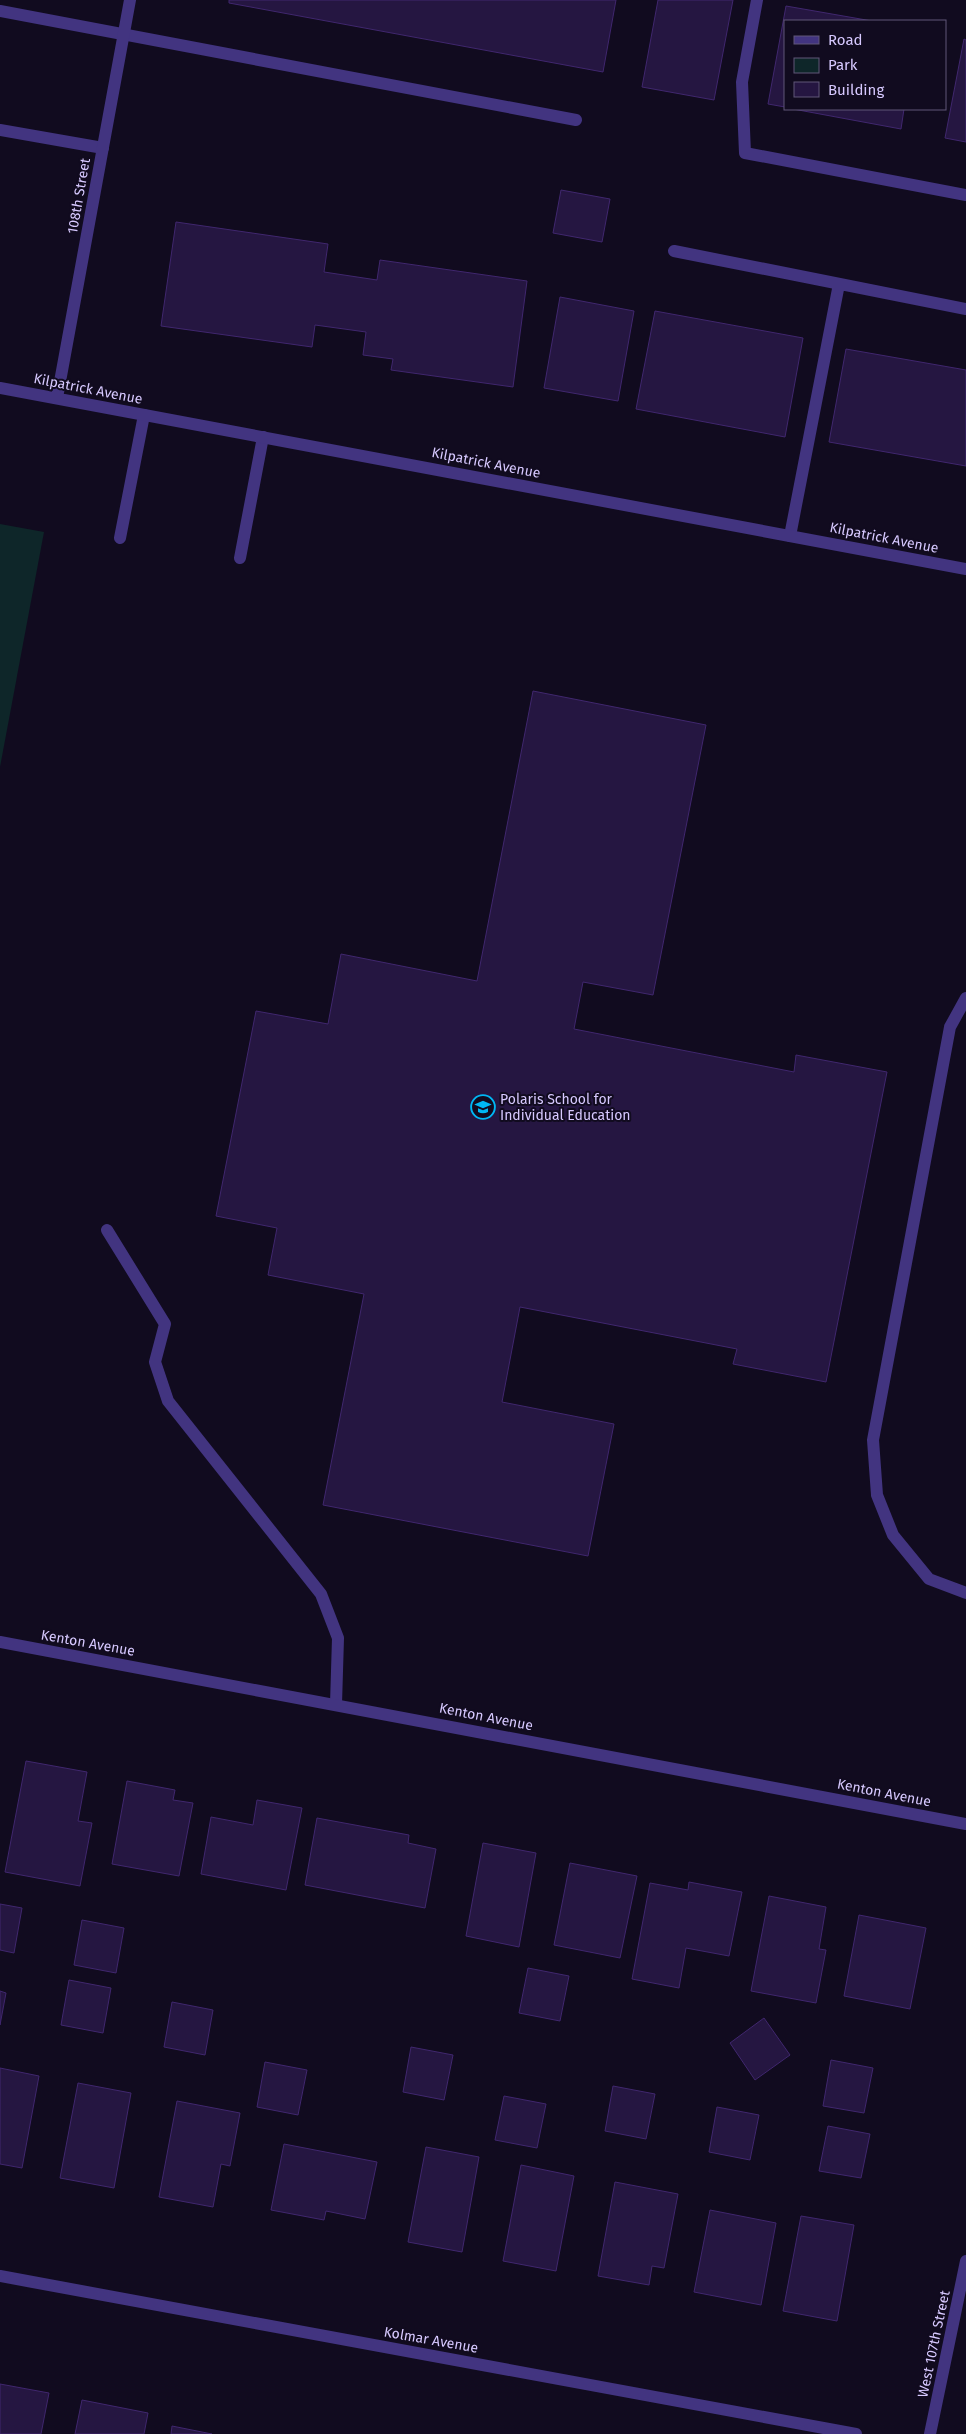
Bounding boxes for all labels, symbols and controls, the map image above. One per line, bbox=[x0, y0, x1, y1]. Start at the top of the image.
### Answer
legend bbox=[784, 20, 946, 110]
text: Road bbox=[828, 31, 863, 49]
text: Park bbox=[828, 56, 858, 74]
text: Building bbox=[828, 81, 884, 99]
street label: 108th Street bbox=[64, 156, 94, 235]
street label: Kilpatrick Avenue bbox=[32, 370, 144, 408]
street label: Kilpatrick Avenue bbox=[430, 444, 542, 482]
street label: Kilpatrick Avenue bbox=[828, 519, 940, 557]
place label: Polaris School for Individual Education bbox=[500, 1091, 631, 1124]
school or university icon: Polaris School for Individual Education bbox=[470, 1094, 496, 1120]
street label: Kenton Avenue bbox=[40, 1626, 136, 1660]
street label: Kenton Avenue bbox=[438, 1700, 534, 1734]
street label: Kenton Avenue bbox=[836, 1776, 932, 1810]
street label: West 107th Street bbox=[914, 2288, 954, 2399]
street label: Kolmar Avenue bbox=[382, 2323, 480, 2357]

